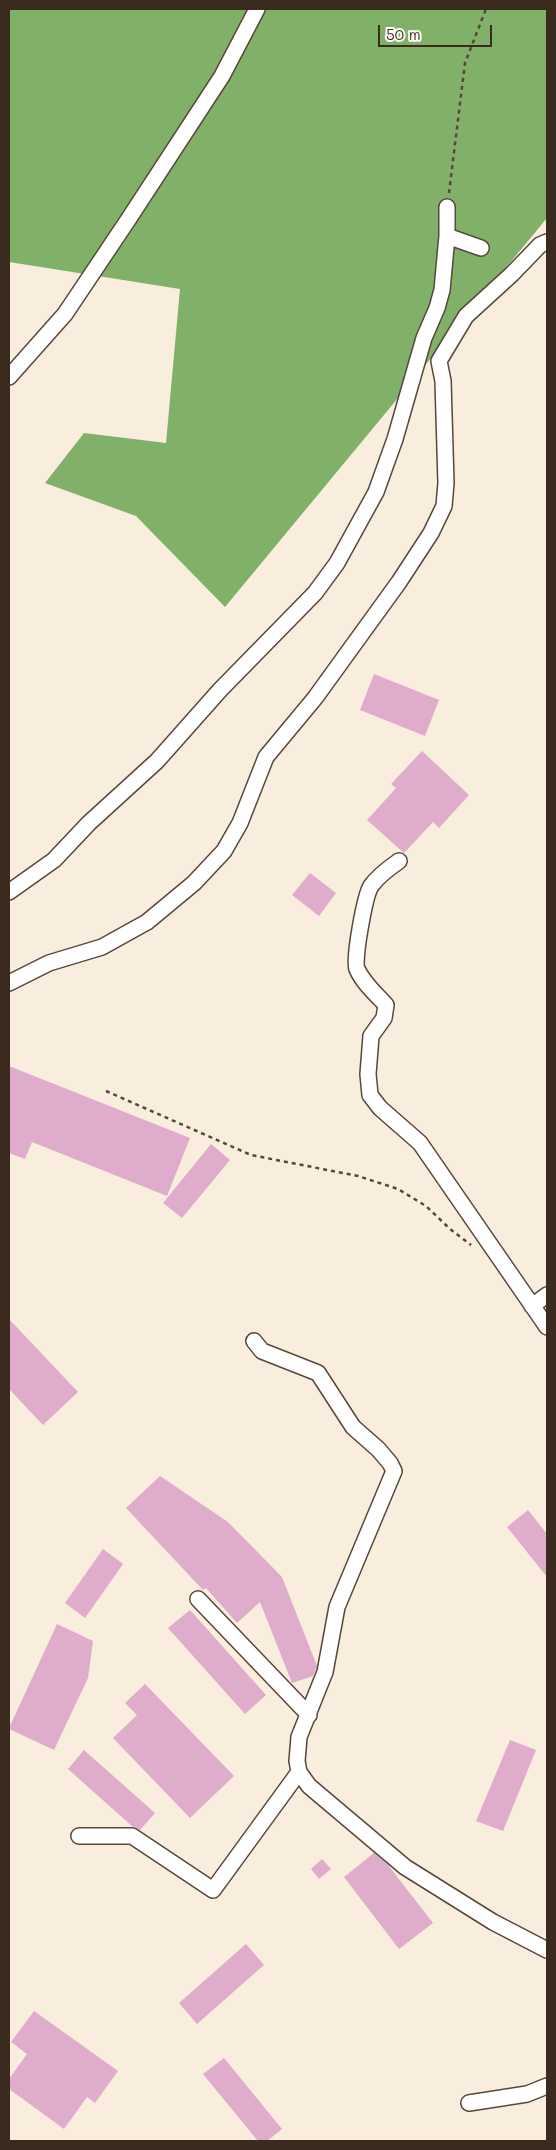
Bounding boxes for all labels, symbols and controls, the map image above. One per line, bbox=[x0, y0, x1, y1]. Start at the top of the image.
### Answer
scale bar bbox=[381, 15, 495, 47]
text: 50 m bbox=[386, 24, 421, 44]

